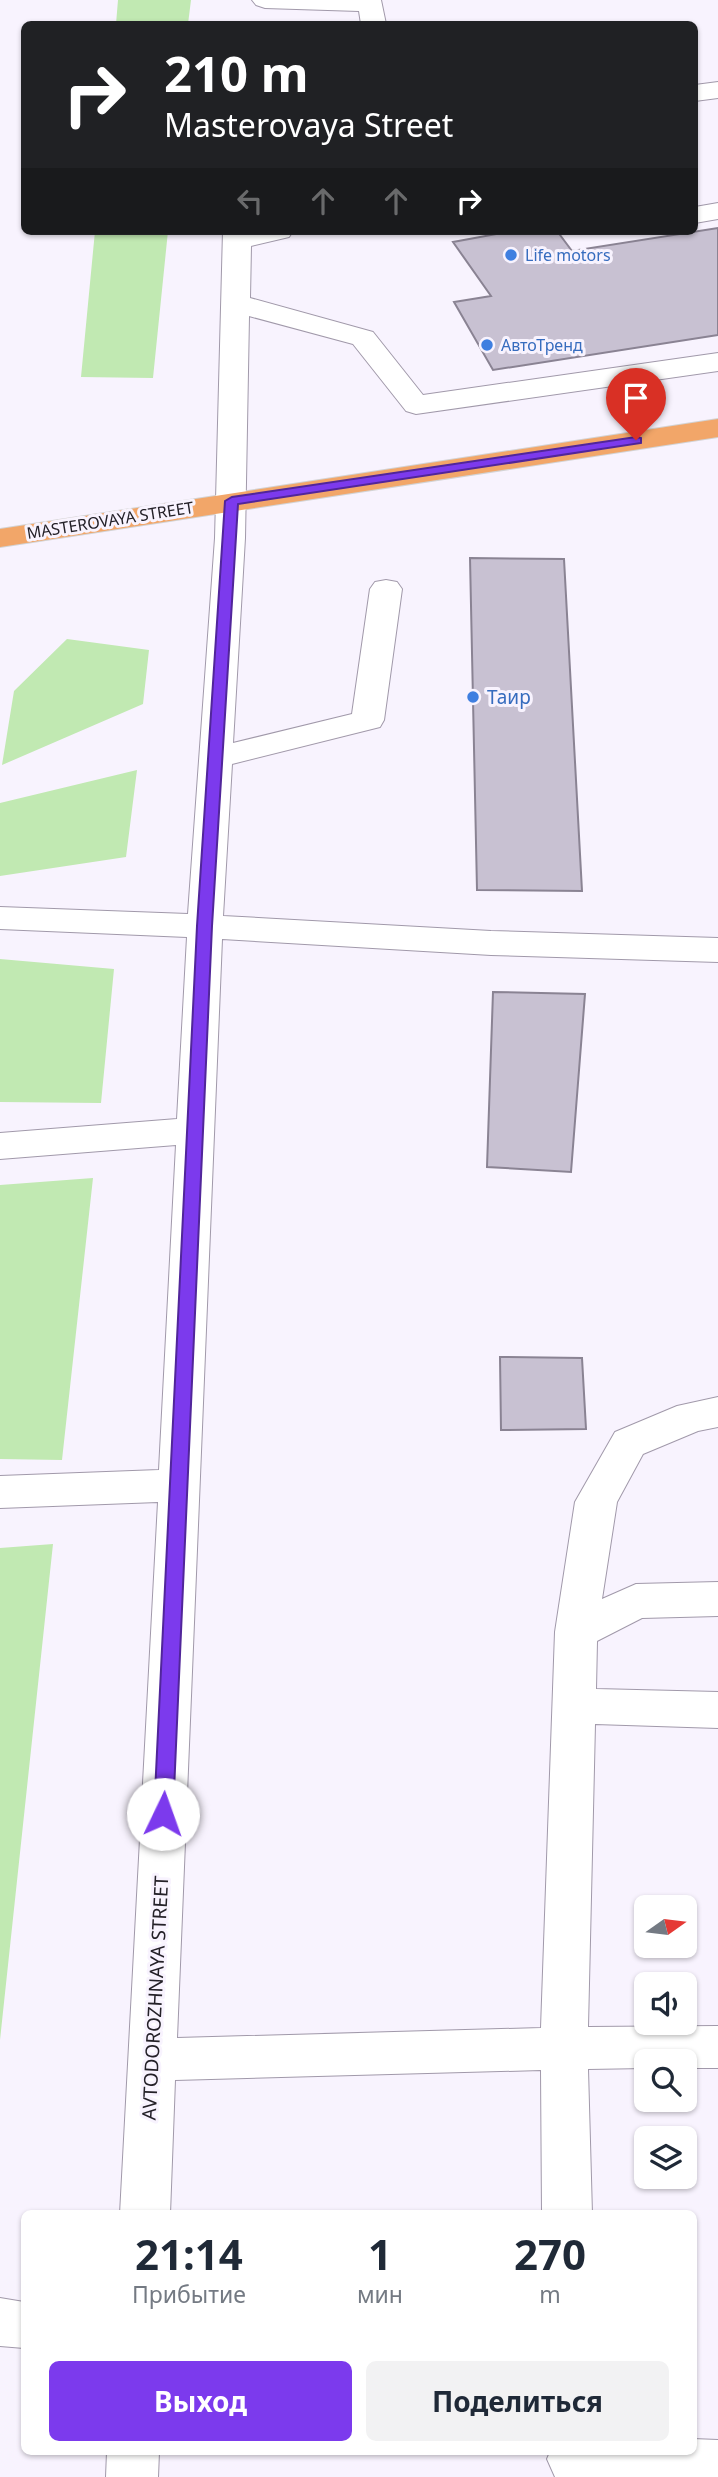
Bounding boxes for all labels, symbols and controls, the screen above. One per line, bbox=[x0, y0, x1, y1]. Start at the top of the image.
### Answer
text: 210 m bbox=[164, 40, 309, 106]
icon: right bbox=[49, 49, 140, 140]
text: Masterovaya Street bbox=[164, 103, 453, 146]
icon: left bbox=[231, 182, 269, 220]
icon: ahead bbox=[304, 182, 342, 220]
icon: ahead bbox=[377, 182, 415, 220]
icon: right bbox=[450, 182, 488, 220]
place label: Life motors bbox=[525, 244, 611, 266]
marker: Life motors bbox=[503, 247, 519, 263]
place label: АвтоТренд bbox=[501, 334, 583, 356]
marker: АвтоТренд bbox=[479, 337, 495, 353]
pin bbox=[606, 368, 666, 440]
icon: arrive bbox=[617, 379, 655, 417]
street label: MASTEROVAYA STREET bbox=[25, 496, 195, 544]
place label: Таир bbox=[487, 684, 531, 710]
marker: Таир bbox=[465, 689, 481, 705]
position arrow bbox=[126, 1777, 200, 1851]
street label: AVTODOROZHNAYA STREET bbox=[136, 1875, 174, 2121]
north arrow bbox=[634, 1895, 696, 1958]
map controls bbox=[634, 1895, 697, 2189]
button: sound bbox=[634, 1972, 697, 2035]
button: search bbox=[634, 2049, 697, 2112]
button: layers bbox=[634, 2126, 697, 2189]
text: 21:14 bbox=[135, 2225, 243, 2282]
text: 1 bbox=[368, 2225, 392, 2282]
text: 270 bbox=[514, 2225, 586, 2282]
text: Прибытие bbox=[132, 2278, 246, 2310]
text: мин bbox=[357, 2278, 403, 2310]
text: m bbox=[539, 2278, 561, 2310]
button: Выход bbox=[49, 2361, 352, 2441]
button: Поделиться bbox=[366, 2361, 669, 2441]

